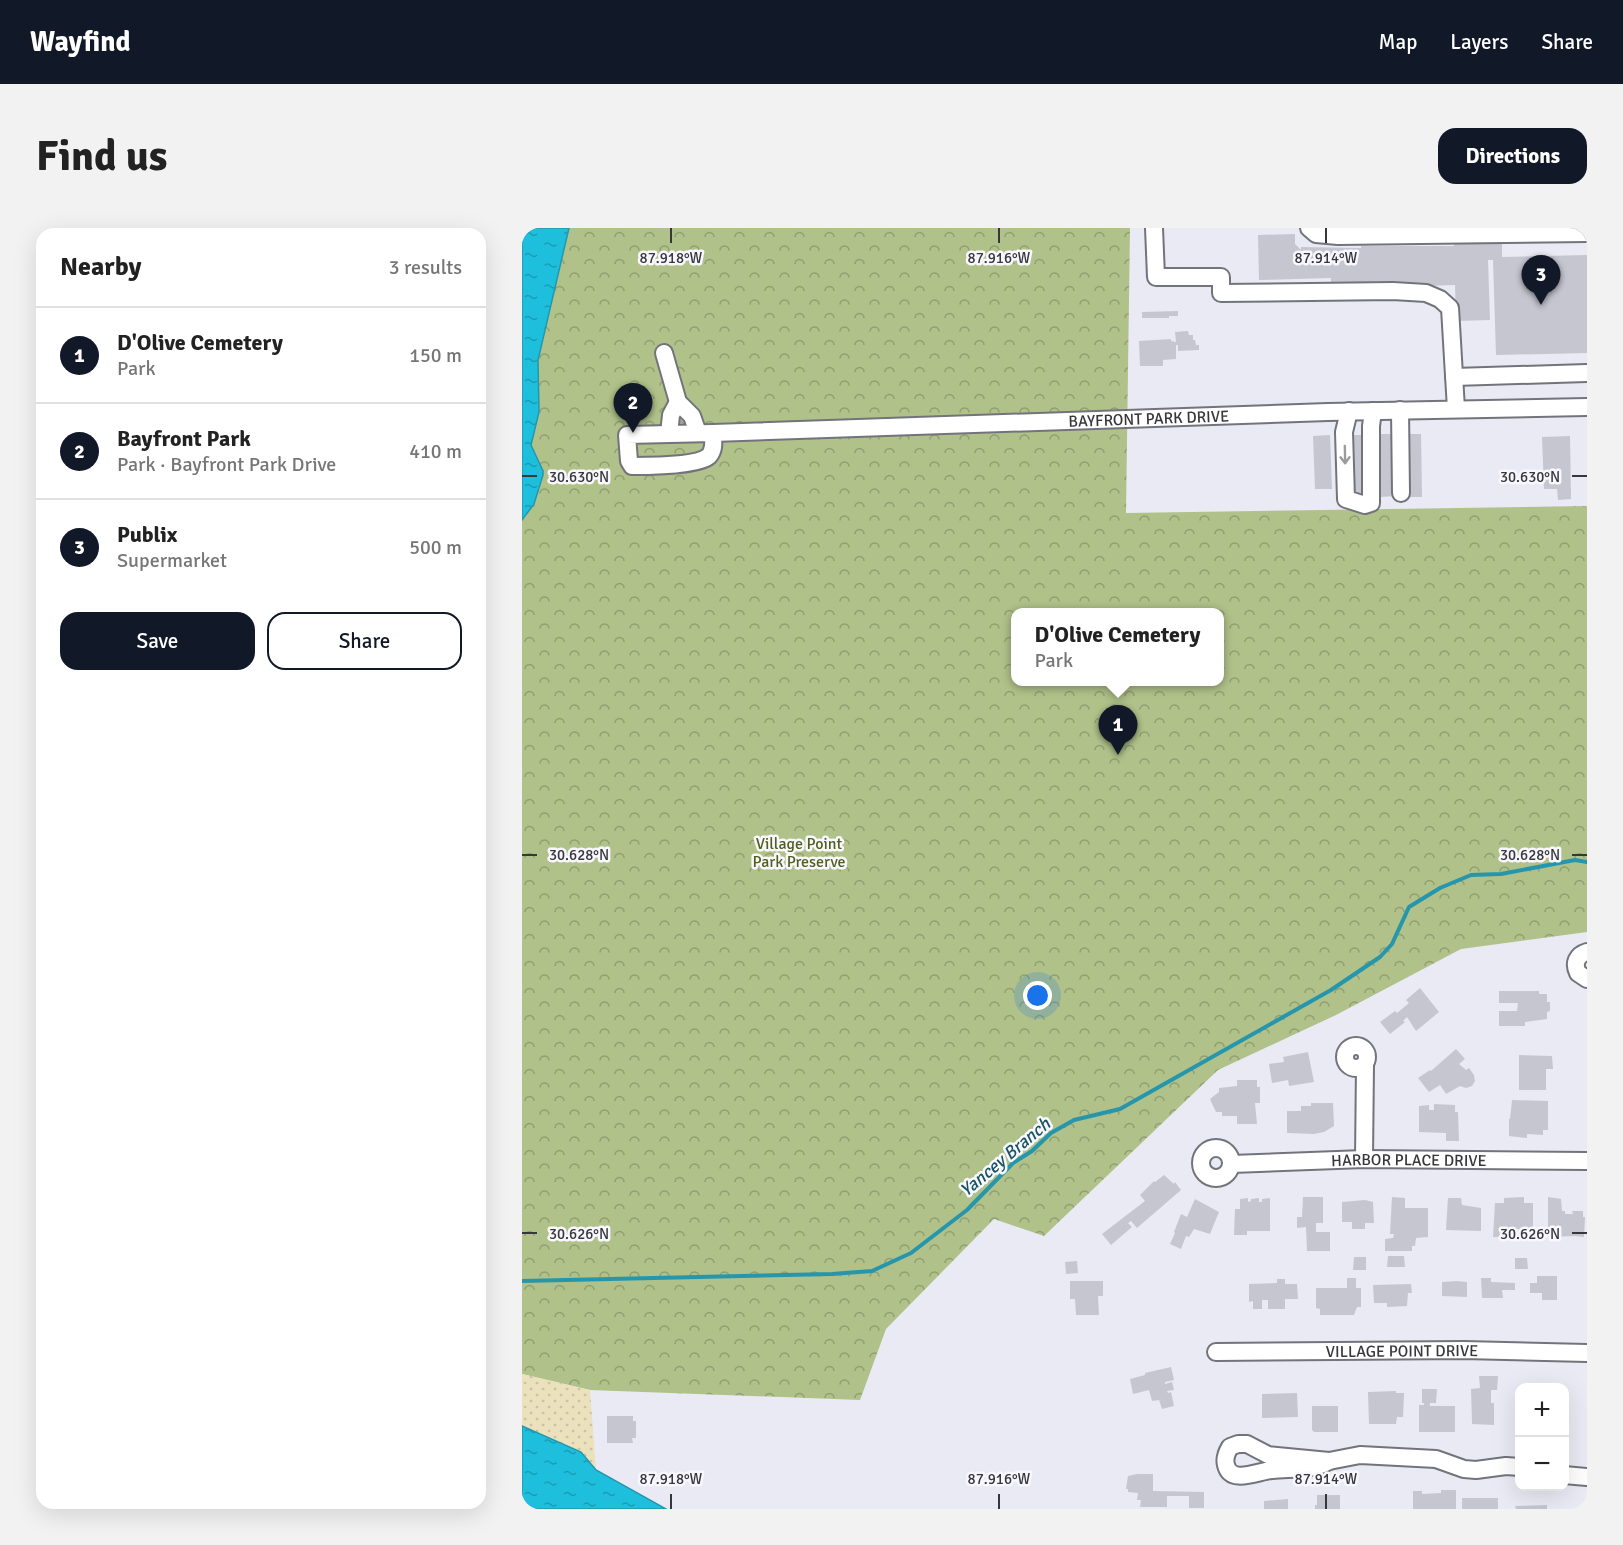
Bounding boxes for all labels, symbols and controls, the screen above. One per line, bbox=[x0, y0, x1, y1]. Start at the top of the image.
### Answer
text: Wayfind bbox=[30, 25, 131, 59]
text: Map bbox=[1379, 29, 1417, 55]
text: Layers bbox=[1450, 29, 1508, 55]
text: Share bbox=[1541, 29, 1593, 55]
button: Directions bbox=[1438, 128, 1587, 184]
text: Find us bbox=[36, 131, 167, 182]
text: 87.918°W bbox=[640, 249, 703, 267]
text: 87.916°W bbox=[968, 249, 1031, 267]
text: 87.914°W bbox=[1295, 249, 1358, 267]
text: Nearby bbox=[60, 251, 141, 283]
text: 3 results bbox=[389, 255, 462, 280]
pin: 3 bbox=[1522, 256, 1560, 305]
text: D'Olive Cemetery bbox=[117, 329, 283, 356]
text: 1 bbox=[74, 343, 85, 368]
text: 150 m bbox=[409, 343, 462, 368]
text: Park bbox=[117, 356, 155, 381]
pin: 2 bbox=[614, 384, 652, 433]
street label: BAYFRONT PARK DRIVE bbox=[1068, 406, 1229, 432]
text: Bayfront Park bbox=[117, 425, 251, 452]
text: 2 bbox=[74, 439, 85, 464]
text: 410 m bbox=[409, 439, 462, 464]
one-way arrow bbox=[1339, 444, 1351, 464]
text: Park · Bayfront Park Drive bbox=[117, 452, 336, 477]
text: 30.630°N bbox=[549, 468, 609, 486]
text: 30.630°N bbox=[1500, 468, 1560, 486]
text: Publix bbox=[117, 521, 177, 548]
text: 3 bbox=[74, 535, 85, 560]
text: 500 m bbox=[409, 535, 462, 560]
text: Supermarket bbox=[117, 548, 227, 573]
popup bbox=[1011, 608, 1224, 686]
button: Save bbox=[60, 612, 255, 670]
button: Share bbox=[267, 612, 462, 670]
text: D'Olive Cemetery bbox=[1035, 621, 1200, 648]
text: Park bbox=[1035, 648, 1073, 673]
pin: 1 bbox=[1098, 706, 1138, 755]
park label: Village Point Park Preserve bbox=[752, 834, 846, 872]
text: 30.628°N bbox=[549, 846, 609, 864]
text: 30.628°N bbox=[1500, 846, 1560, 864]
your location bbox=[1023, 981, 1052, 1010]
water label: Yancey Branch bbox=[955, 1112, 1056, 1201]
street label: HARBOR PLACE DRIVE bbox=[1331, 1150, 1487, 1171]
text: 30.626°N bbox=[549, 1225, 609, 1243]
text: 30.626°N bbox=[1500, 1225, 1560, 1243]
street label: VILLAGE POINT DRIVE bbox=[1326, 1341, 1478, 1362]
map controls bbox=[1515, 1383, 1569, 1491]
button: + bbox=[1515, 1383, 1569, 1437]
button: − bbox=[1515, 1437, 1569, 1491]
text: 87.918°W bbox=[640, 1470, 703, 1488]
text: 87.916°W bbox=[968, 1470, 1031, 1488]
text: 87.914°W bbox=[1295, 1470, 1358, 1488]

